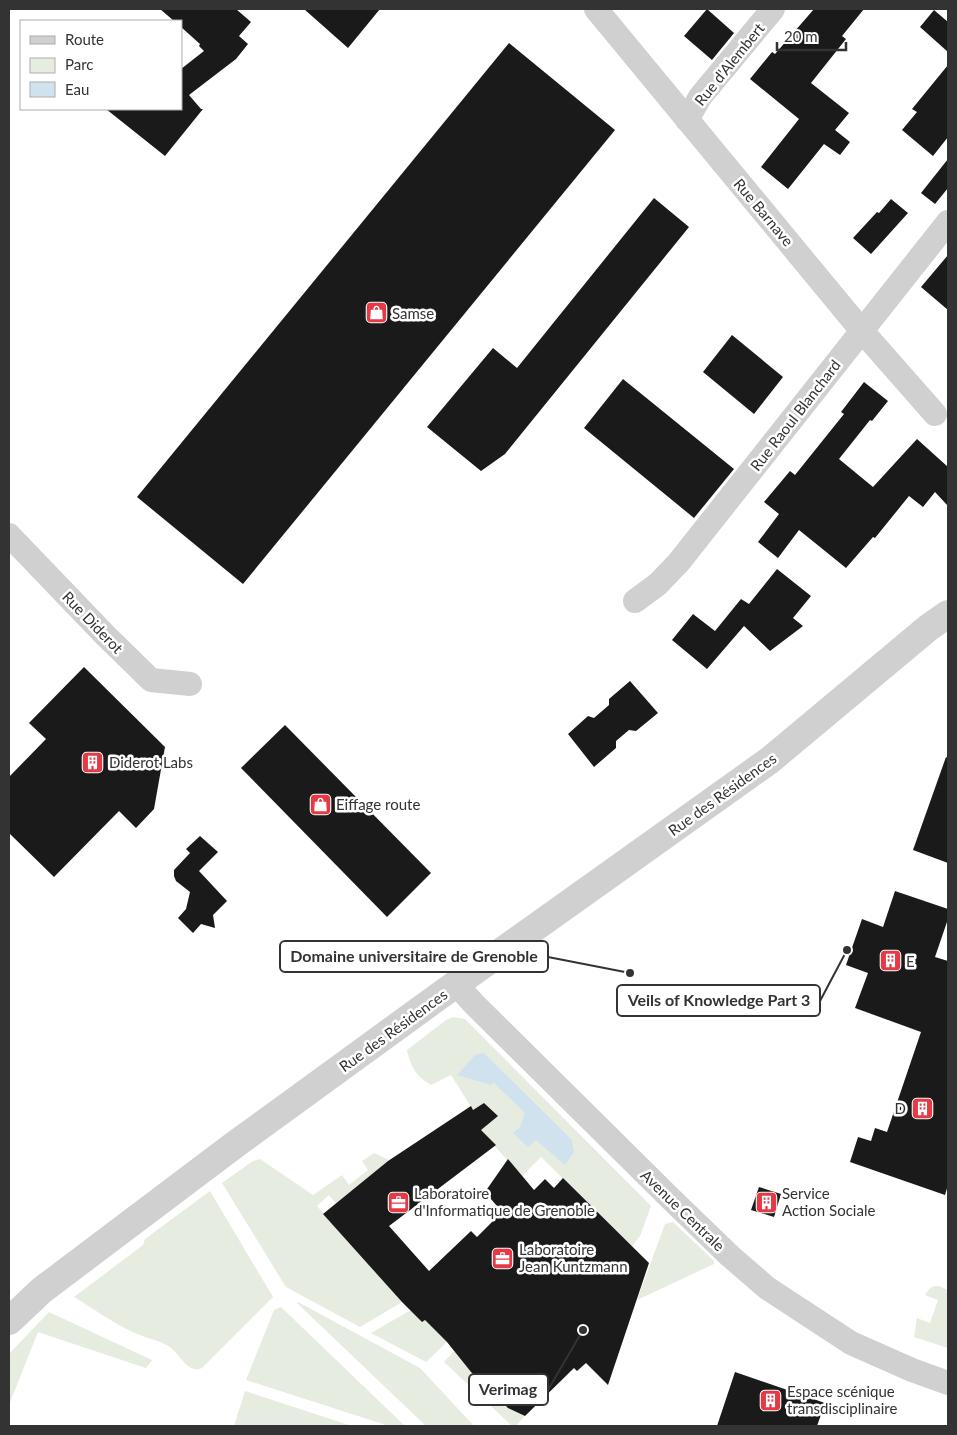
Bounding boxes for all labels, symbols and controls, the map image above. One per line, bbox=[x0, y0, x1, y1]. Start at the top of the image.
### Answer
street label: Rue d'Alembert bbox=[690, 19, 768, 109]
legend bbox=[20, 20, 182, 110]
scale bar bbox=[777, 20, 846, 52]
text: 20 m bbox=[784, 27, 818, 45]
text: Route bbox=[65, 30, 104, 48]
text: Parc bbox=[65, 55, 94, 73]
text: Eau bbox=[65, 80, 89, 98]
street label: Rue Barnave bbox=[730, 174, 798, 250]
shop icon: Samse bbox=[364, 301, 388, 325]
place label: Samse bbox=[392, 304, 434, 322]
street label: Rue Raoul Blanchard bbox=[746, 356, 844, 474]
street label: Rue Diderot bbox=[59, 587, 127, 657]
street label: Rue des Résidences bbox=[665, 749, 779, 839]
building icon: Diderot Labs bbox=[81, 750, 105, 774]
place label: Diderot Labs bbox=[109, 753, 193, 771]
shop icon: Eiffage route bbox=[308, 792, 332, 816]
place label: Eiffage route bbox=[336, 795, 420, 813]
callout: Domaine universitaire de Grenoble bbox=[280, 941, 548, 972]
text: Domaine universitaire de Grenoble bbox=[290, 946, 538, 965]
building icon: E bbox=[878, 949, 902, 973]
place label: E bbox=[906, 952, 915, 970]
street label: Rue des Résidences bbox=[336, 985, 450, 1075]
callout: Veils of Knowledge Part 3 bbox=[617, 985, 820, 1016]
text: Veils of Knowledge Part 3 bbox=[627, 990, 810, 1009]
building icon: D bbox=[910, 1096, 934, 1120]
place label: D bbox=[895, 1099, 906, 1117]
street label: Avenue Centrale bbox=[637, 1166, 729, 1254]
place label: Laboratoire d'Informatique de Grenoble bbox=[414, 1184, 595, 1219]
place label: Service Action Sociale bbox=[782, 1184, 875, 1219]
office icon: Laboratoire d'Informatique de Grenoble bbox=[386, 1190, 410, 1214]
building icon: Service Action Sociale bbox=[754, 1190, 778, 1214]
place label: Laboratoire Jean Kuntzmann bbox=[519, 1240, 628, 1275]
office icon: Laboratoire Jean Kuntzmann bbox=[491, 1246, 515, 1270]
callout: Verimag bbox=[469, 1374, 548, 1405]
text: Verimag bbox=[478, 1379, 538, 1398]
place label: Espace scénique transdisciplinaire bbox=[787, 1382, 897, 1417]
building icon: Espace scénique transdisciplinaire bbox=[759, 1388, 783, 1412]

